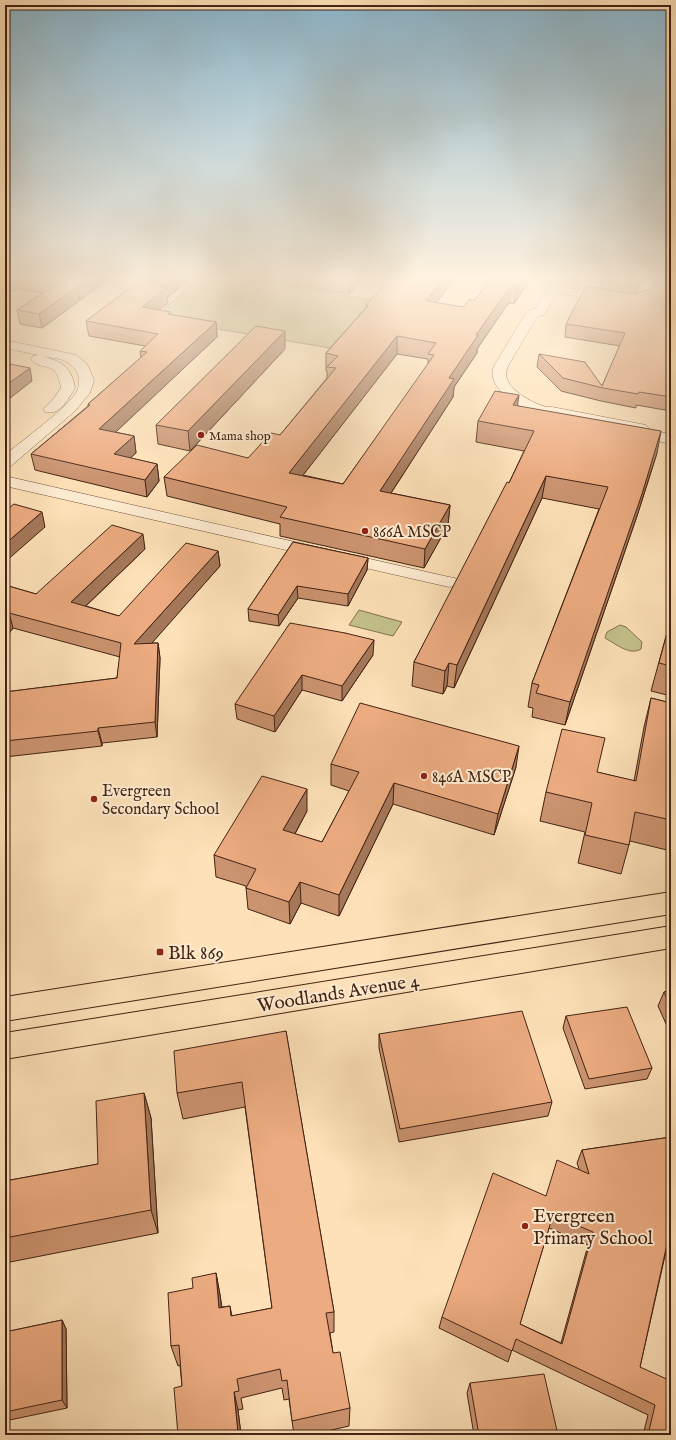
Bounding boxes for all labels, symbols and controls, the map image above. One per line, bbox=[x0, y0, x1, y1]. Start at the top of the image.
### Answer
place label: Mama shop bbox=[209, 428, 271, 445]
marker: Mama shop bbox=[196, 430, 206, 440]
place label: 866A MSCP bbox=[373, 523, 451, 543]
marker: 866A MSCP bbox=[360, 526, 370, 536]
place label: 846A MSCP bbox=[432, 768, 511, 788]
marker: 846A MSCP bbox=[419, 771, 429, 781]
place label: Evergreen Secondary School bbox=[102, 782, 220, 820]
marker: Evergreen Secondary School bbox=[89, 794, 99, 804]
place label: Blk 869 bbox=[168, 942, 224, 966]
marker: Blk 869 bbox=[155, 947, 165, 957]
street label: Woodlands Avenue 4 bbox=[256, 969, 422, 1019]
place label: Evergreen Primary School bbox=[533, 1205, 654, 1251]
marker: Evergreen Primary School bbox=[520, 1221, 530, 1231]

